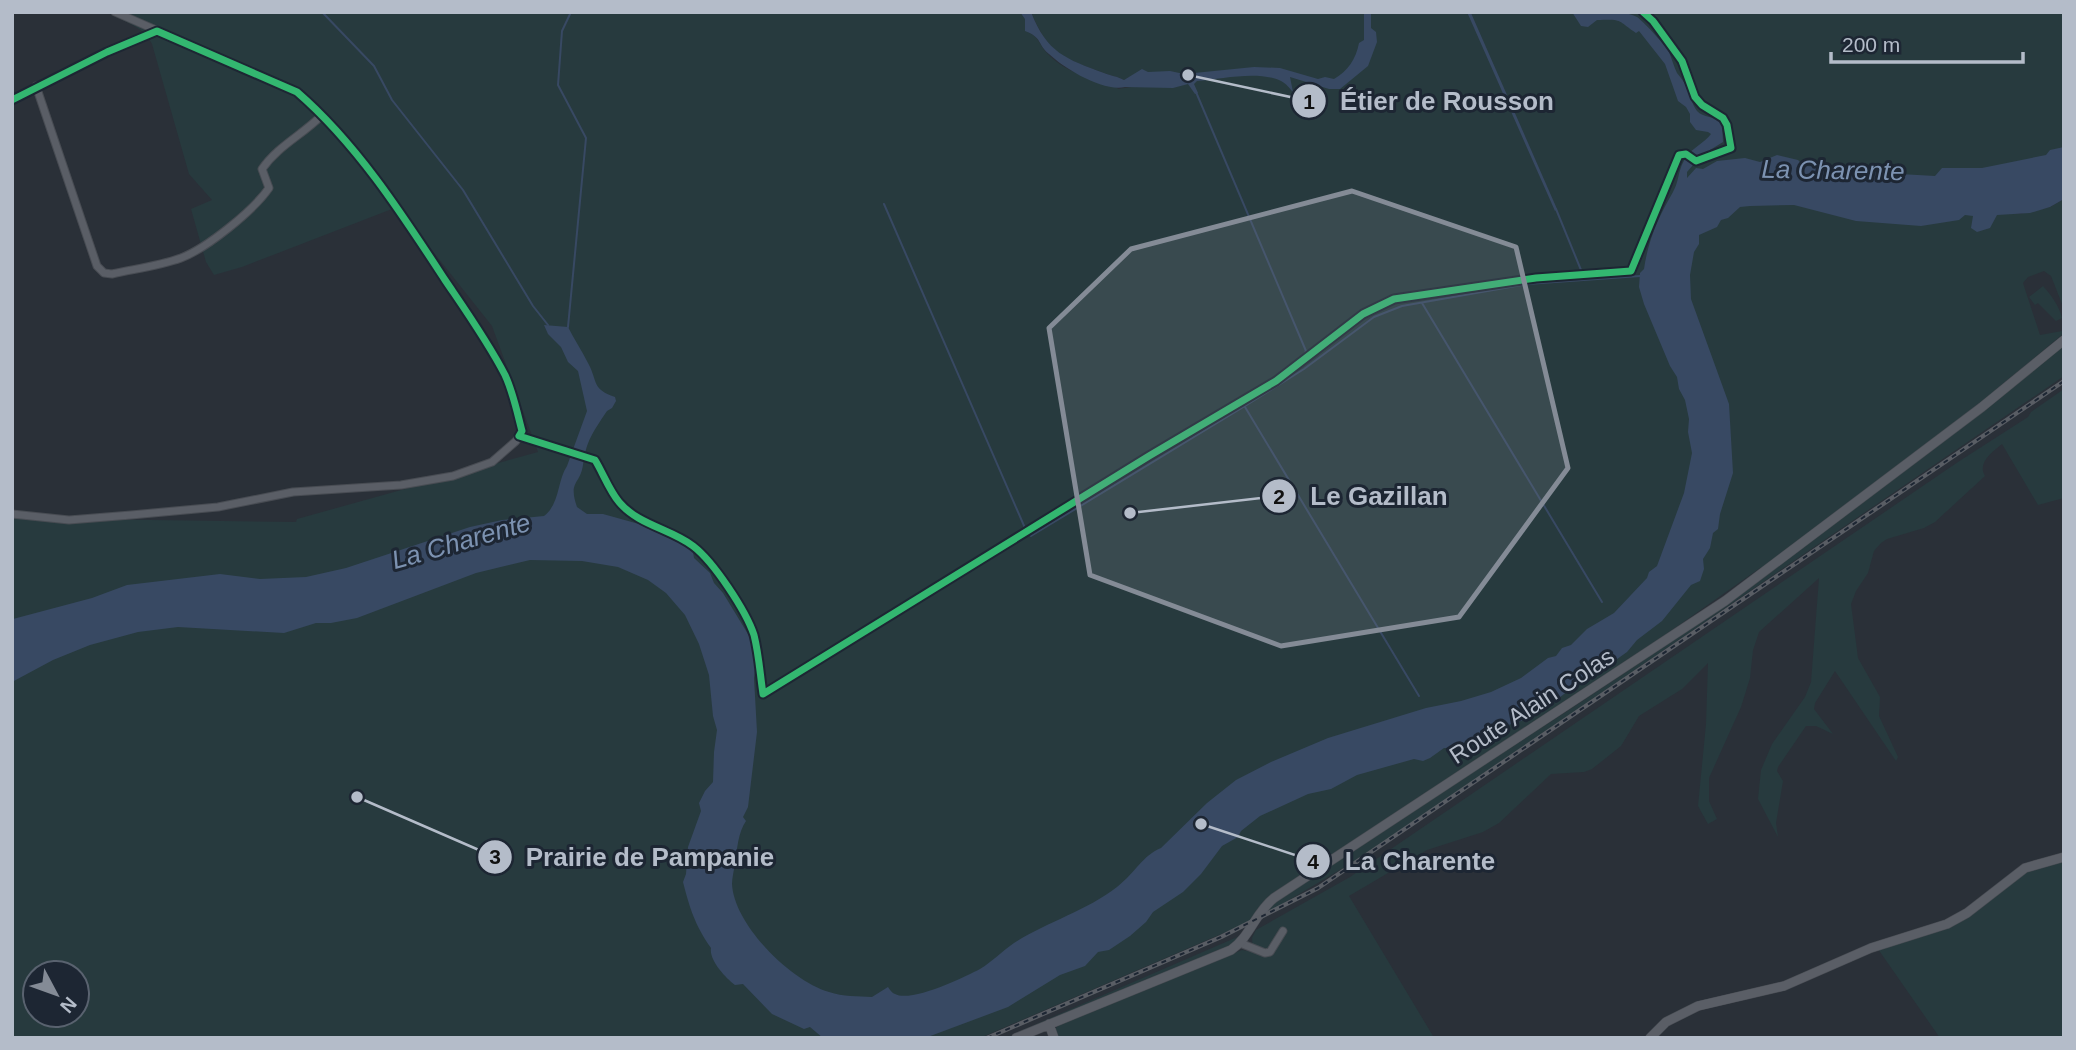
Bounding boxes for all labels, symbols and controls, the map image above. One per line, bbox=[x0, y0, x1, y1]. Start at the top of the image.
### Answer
scale bar bbox=[1831, 21, 2024, 65]
text: 200 m bbox=[1842, 33, 1900, 56]
callout: Étier de Rousson bbox=[1291, 78, 1568, 125]
text: Étier de Rousson bbox=[1340, 86, 1554, 116]
text: 1 bbox=[1303, 90, 1315, 113]
water label: La Charente bbox=[1761, 154, 1905, 186]
callout: Le Gazillan bbox=[1261, 473, 1461, 520]
text: Le Gazillan bbox=[1310, 481, 1448, 511]
text: 2 bbox=[1273, 485, 1285, 508]
water label: La Charente bbox=[388, 507, 534, 575]
street label: Route Alain Colas bbox=[1444, 642, 1619, 769]
callout: Prairie de Pampanie bbox=[477, 833, 789, 880]
callout: La Charente bbox=[1296, 838, 1509, 885]
text: Prairie de Pampanie bbox=[526, 842, 774, 872]
text: 3 bbox=[489, 845, 501, 868]
text: La Charente bbox=[1345, 846, 1495, 876]
text: 4 bbox=[1307, 850, 1319, 873]
north arrow bbox=[21, 959, 91, 1029]
text: N bbox=[56, 993, 81, 1017]

